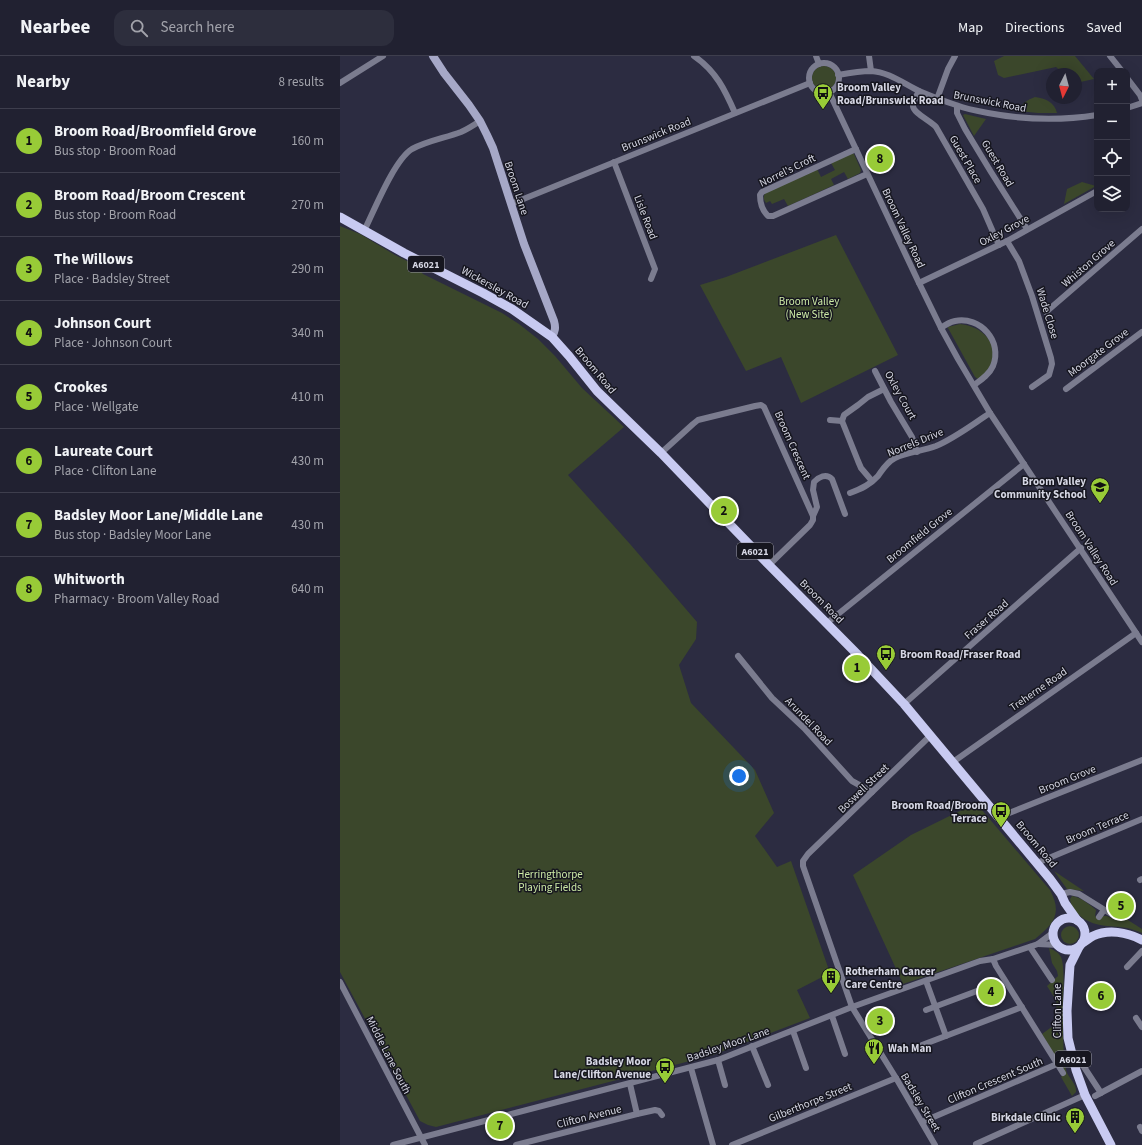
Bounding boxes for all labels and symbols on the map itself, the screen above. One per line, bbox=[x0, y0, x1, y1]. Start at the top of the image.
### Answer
north arrow bbox=[1046, 68, 1082, 104]
place label: Broom Valley Road/Brunswick Road bbox=[837, 80, 944, 108]
bus stop icon: Broom Valley Road/Brunswick Road bbox=[812, 82, 834, 110]
street label: Brunswick Road bbox=[952, 87, 1028, 116]
street label: Brunswick Road bbox=[619, 114, 693, 155]
street label: Guest Place bbox=[946, 132, 986, 187]
street label: Guest Road bbox=[978, 137, 1017, 189]
pin: 8 bbox=[867, 144, 893, 174]
street label: Norrel's Croft bbox=[757, 150, 818, 190]
street label: Broom Lane bbox=[501, 159, 532, 218]
street label: Broom Valley Road bbox=[878, 186, 929, 271]
street label: Lisle Road bbox=[630, 193, 661, 242]
street label: Oxley Grove bbox=[977, 211, 1032, 250]
street label: Whiston Grove bbox=[1058, 236, 1119, 291]
road number: A6021 bbox=[408, 256, 444, 272]
street label: Wickersley Road bbox=[458, 263, 531, 312]
street label: Wade Close bbox=[1033, 286, 1063, 341]
park label: Broom Valley (New Site) bbox=[779, 294, 839, 322]
street label: Moorgate Grove bbox=[1065, 324, 1132, 380]
street label: Broom Road bbox=[572, 344, 620, 397]
street label: Oxley Court bbox=[881, 368, 920, 423]
street label: Broom Crescent bbox=[771, 409, 814, 482]
street label: Norrels Drive bbox=[885, 424, 946, 461]
place label: Broom Valley Community School bbox=[994, 474, 1087, 502]
school or university icon: Broom Valley Community School bbox=[1089, 476, 1111, 504]
pin: 2 bbox=[711, 496, 737, 526]
street label: Broomfield Grove bbox=[883, 504, 956, 567]
street label: Broom Valley Road bbox=[1062, 508, 1121, 589]
road number: A6021 bbox=[737, 543, 773, 559]
street label: Broom Road bbox=[796, 576, 847, 627]
street label: Fraser Road bbox=[961, 596, 1012, 643]
bus stop icon: Broom Road/Fraser Road bbox=[875, 643, 897, 671]
place label: Broom Road/Fraser Road bbox=[900, 647, 1020, 662]
pin: 1 bbox=[844, 653, 870, 683]
street label: Treherne Road bbox=[1007, 664, 1070, 715]
street label: Arundel Road bbox=[782, 694, 836, 749]
street label: Boswell Street bbox=[835, 760, 892, 817]
street label: Broom Grove bbox=[1036, 761, 1098, 798]
your location bbox=[729, 766, 749, 786]
place label: Broom Road/Broom Terrace bbox=[891, 798, 987, 826]
bus stop icon: Broom Road/Broom Terrace bbox=[990, 800, 1012, 828]
street label: Broom Terrace bbox=[1063, 807, 1132, 847]
street label: Broom Road bbox=[1013, 818, 1061, 871]
park label: Herringthorpe Playing Fields bbox=[517, 867, 583, 895]
pin: 5 bbox=[1108, 891, 1134, 921]
place label: Rotherham Cancer Care Centre bbox=[845, 964, 936, 992]
building icon: Rotherham Cancer Care Centre bbox=[820, 966, 842, 994]
pin: 4 bbox=[978, 977, 1004, 1007]
pin: 6 bbox=[1088, 981, 1114, 1011]
street label: Clifton Lane bbox=[1050, 983, 1065, 1038]
pin: 3 bbox=[867, 1006, 893, 1036]
street label: Middle Lane South bbox=[362, 1014, 415, 1097]
street label: Badsley Moor Lane bbox=[685, 1023, 772, 1066]
restaurant icon: Wah Man bbox=[863, 1037, 885, 1065]
place label: Wah Man bbox=[888, 1041, 932, 1056]
road number: A6021 bbox=[1055, 1051, 1091, 1067]
place label: Badsley Moor Lane/Clifton Avenue bbox=[554, 1054, 652, 1082]
street label: Clifton Crescent South bbox=[945, 1054, 1045, 1107]
bus stop icon: Badsley Moor Lane/Clifton Avenue bbox=[654, 1056, 676, 1084]
street label: Badsley Street bbox=[897, 1070, 944, 1135]
street label: Gilberthorpe Street bbox=[766, 1079, 854, 1126]
street label: Clifton Avenue bbox=[555, 1101, 624, 1132]
building icon: Birkdale Clinic bbox=[1064, 1106, 1086, 1134]
place label: Birkdale Clinic bbox=[991, 1110, 1061, 1125]
pin: 7 bbox=[487, 1111, 513, 1141]

